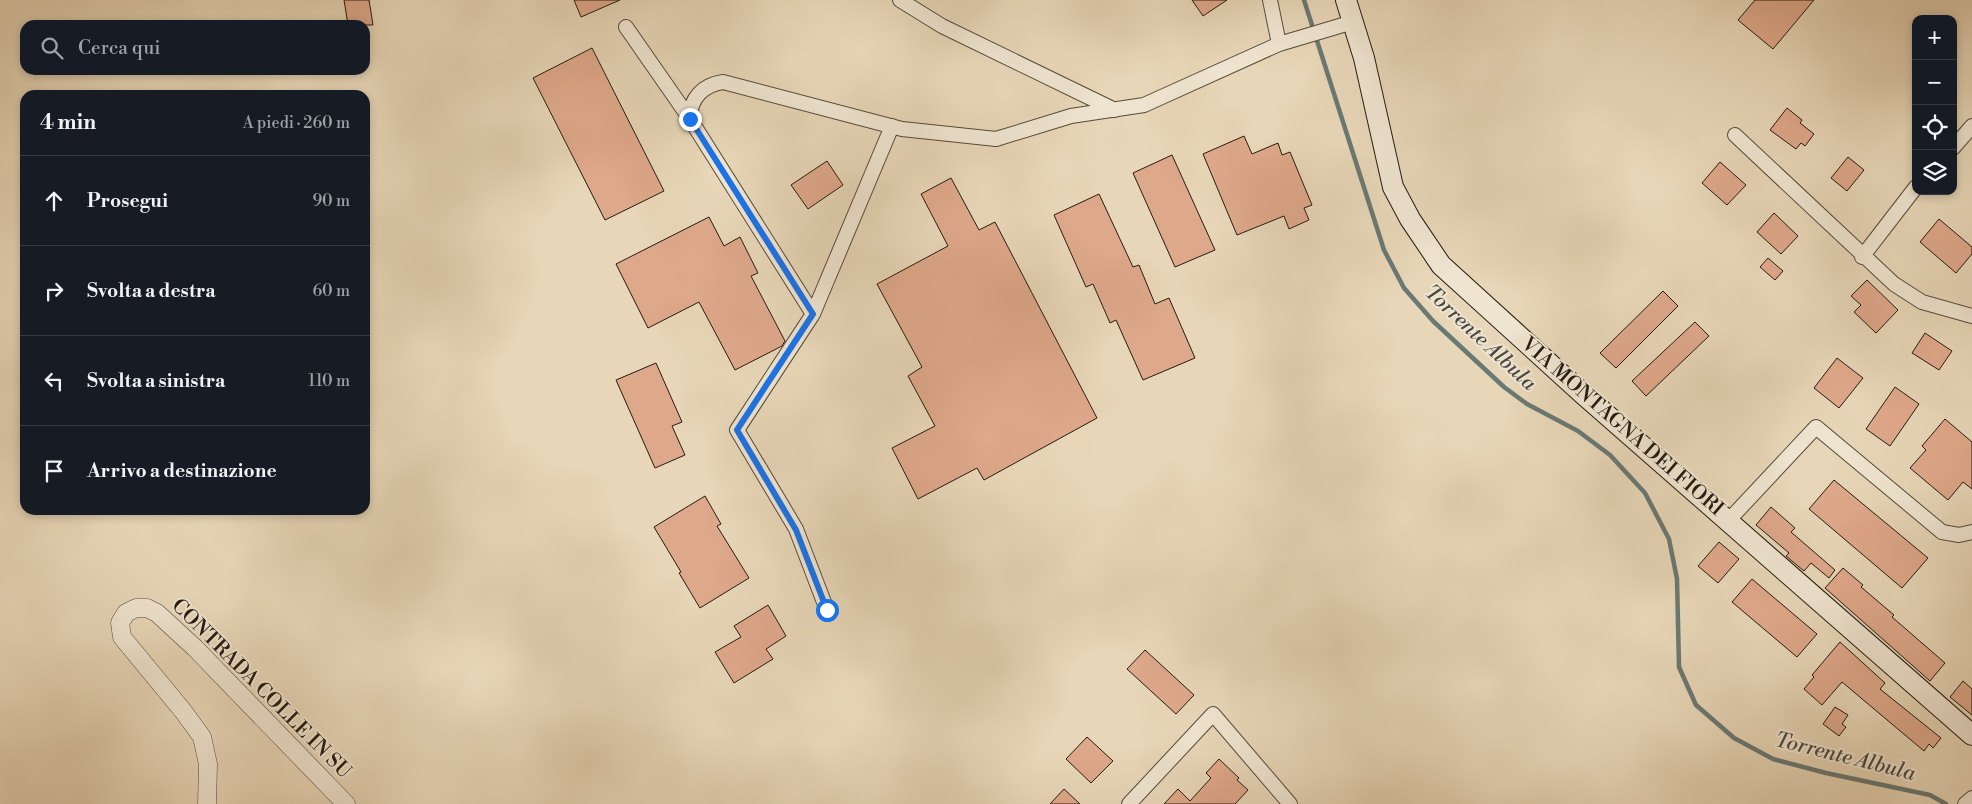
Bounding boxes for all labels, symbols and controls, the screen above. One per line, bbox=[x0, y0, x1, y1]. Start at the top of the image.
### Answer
map controls bbox=[1912, 15, 1957, 195]
button: + bbox=[1912, 15, 1957, 60]
search box bbox=[20, 20, 370, 75]
icon: search bbox=[38, 34, 66, 62]
text: Cerca qui bbox=[78, 36, 161, 60]
button: − bbox=[1912, 60, 1957, 105]
button: locate bbox=[1912, 105, 1957, 150]
route end bbox=[679, 108, 702, 131]
text: 4 min bbox=[40, 110, 96, 136]
text: A piedi · 260 m bbox=[243, 113, 350, 133]
button: layers bbox=[1912, 150, 1957, 195]
icon: ahead bbox=[40, 187, 68, 215]
text: Prosegui bbox=[87, 189, 168, 213]
text: 90 m bbox=[312, 191, 350, 211]
icon: right bbox=[40, 277, 68, 305]
text: Svolta a destra bbox=[87, 279, 215, 303]
water label: Torrente Albula bbox=[1419, 280, 1542, 397]
text: 60 m bbox=[312, 281, 350, 301]
street label: VIA MONTAGNA DEI FIORI bbox=[1515, 332, 1729, 522]
icon: left bbox=[40, 367, 68, 395]
text: Svolta a sinistra bbox=[87, 369, 225, 393]
text: 110 m bbox=[308, 371, 350, 391]
icon: arrive bbox=[40, 457, 68, 485]
text: Arrivo a destinazione bbox=[87, 459, 277, 483]
street label: CONTRADA COLLE IN SU bbox=[166, 594, 356, 784]
route start bbox=[816, 599, 839, 622]
water label: Torrente Albula bbox=[1772, 727, 1918, 787]

